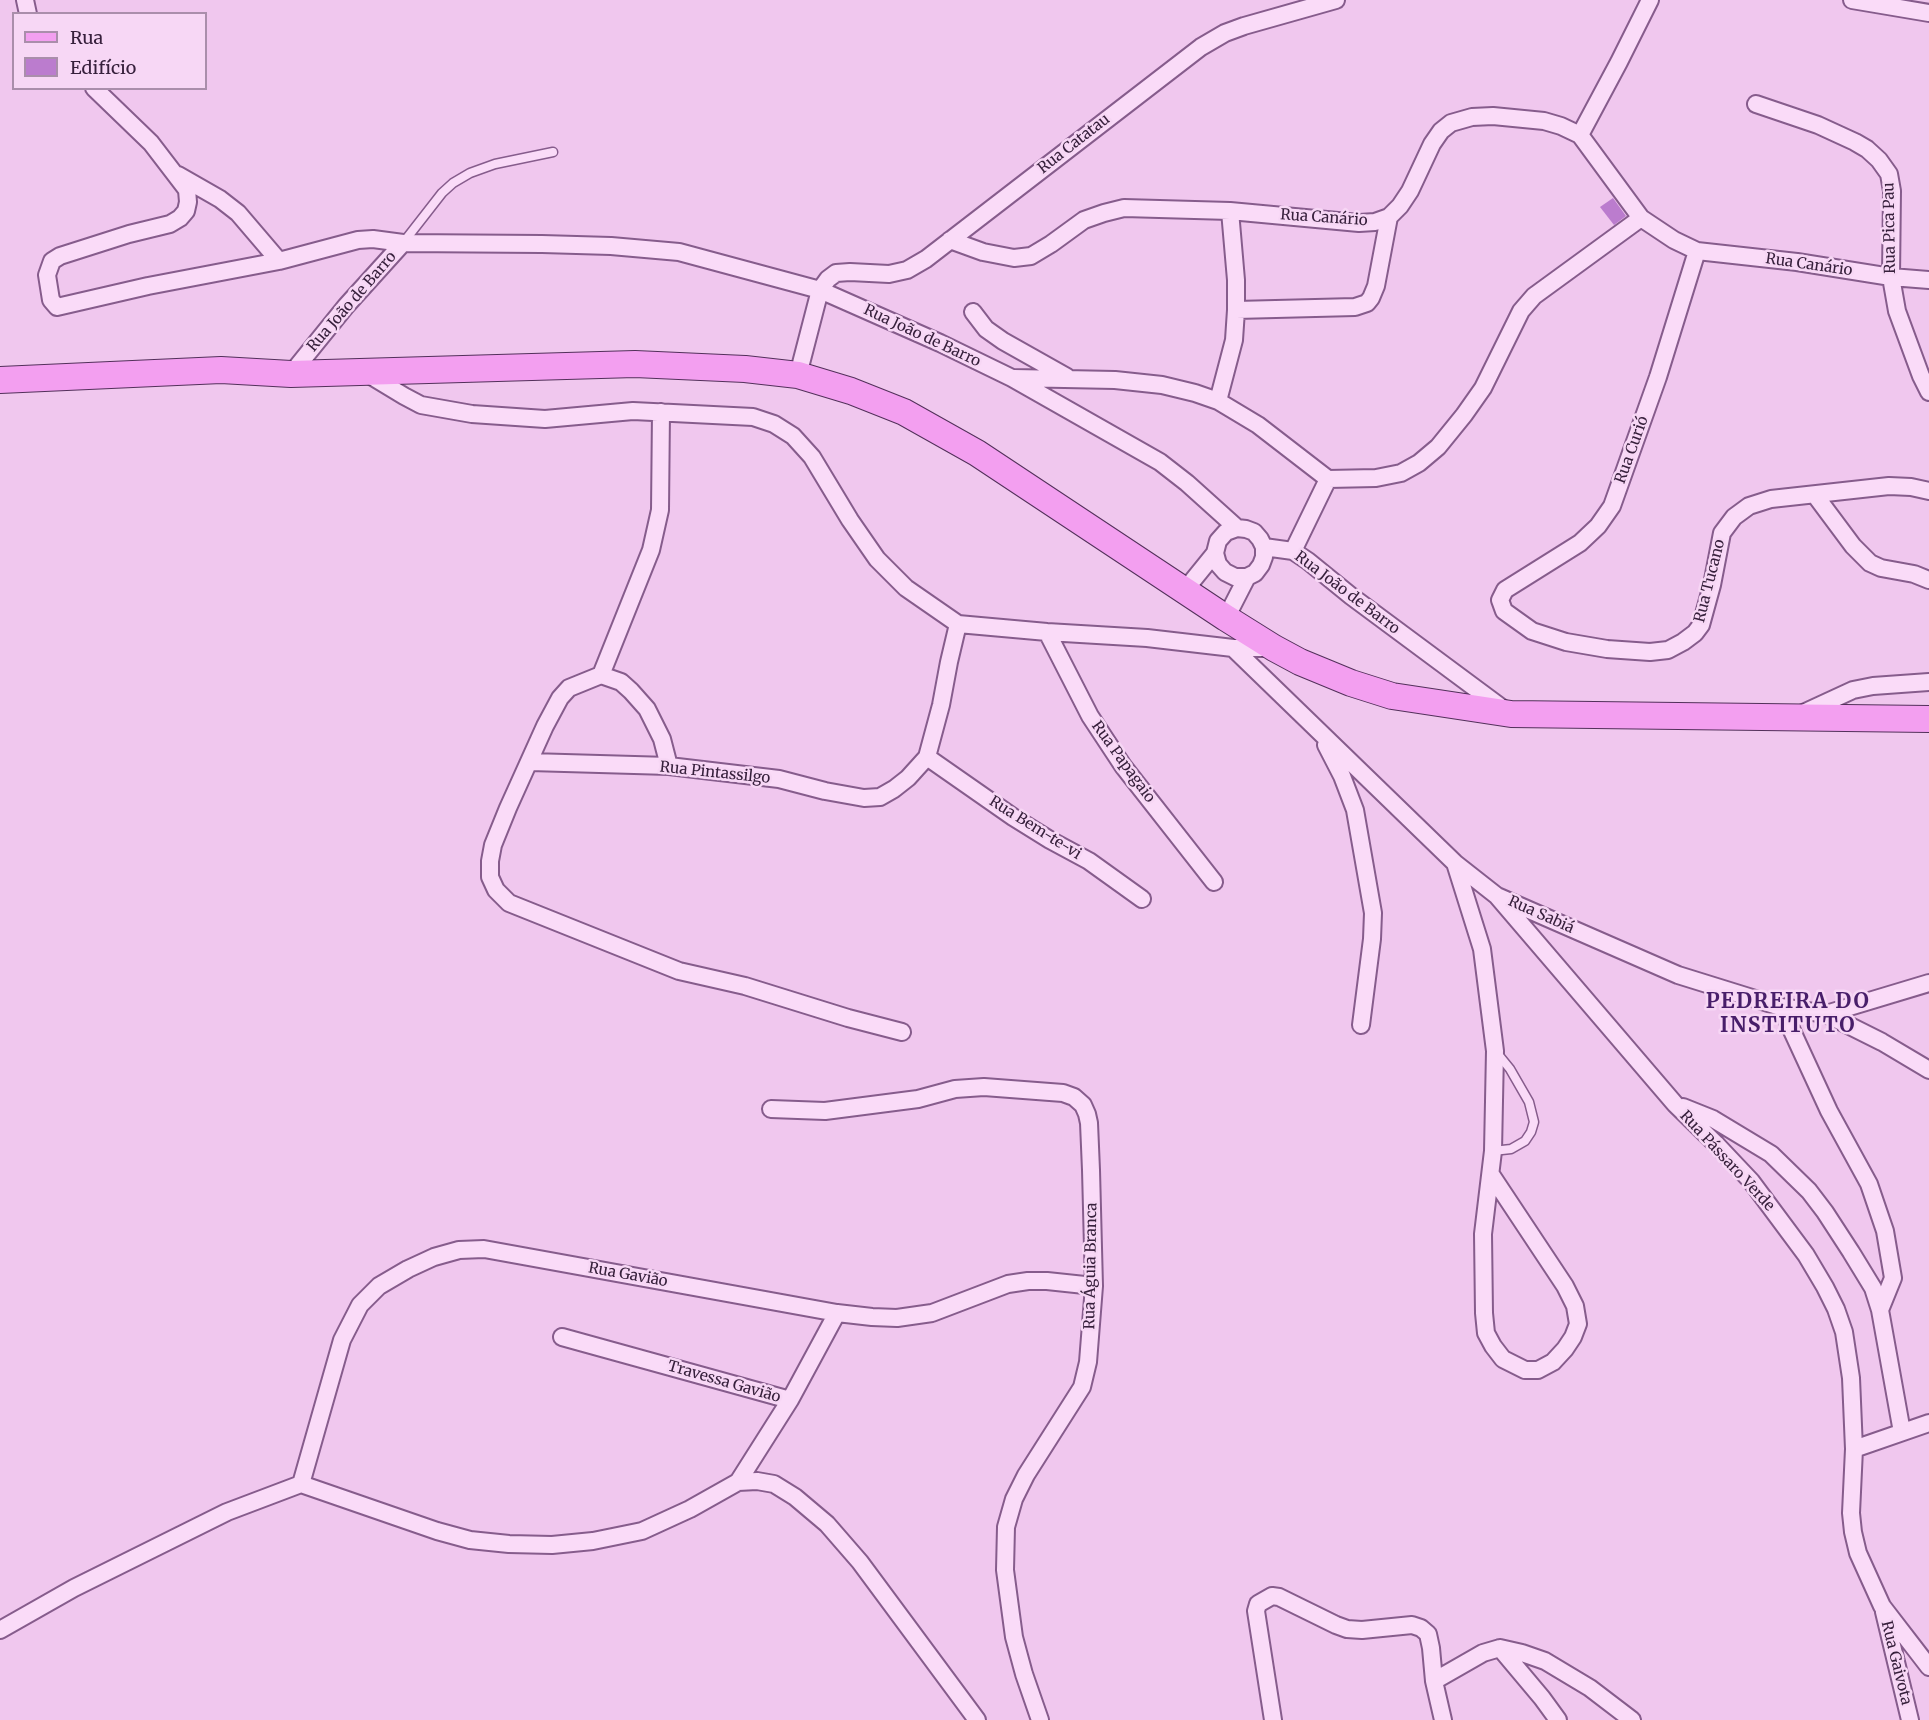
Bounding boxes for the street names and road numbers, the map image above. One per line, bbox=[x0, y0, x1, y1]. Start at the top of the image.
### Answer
street label: Rua Catatau bbox=[1035, 110, 1113, 178]
street label: Rua Pica Pau bbox=[1880, 182, 1900, 274]
street label: Rua Canário bbox=[1280, 206, 1368, 230]
street label: Rua João de Barro bbox=[304, 248, 400, 356]
street label: Rua Canário bbox=[1764, 250, 1854, 280]
street label: Rua João de Barro bbox=[861, 301, 983, 371]
street label: Rua Curió bbox=[1611, 414, 1653, 486]
street label: Rua Tucano bbox=[1691, 537, 1729, 625]
street label: Rua João de Barro bbox=[1291, 548, 1403, 638]
street label: Rua Papagaio bbox=[1087, 718, 1159, 806]
street label: Rua Pintassilgo bbox=[659, 758, 771, 788]
street label: Rua Bem-te-vi bbox=[986, 793, 1084, 863]
street label: Rua Sabiá bbox=[1505, 893, 1577, 937]
street label: Rua Pássaro Verde bbox=[1676, 1107, 1778, 1215]
street label: Rua Águia Branca bbox=[1081, 1202, 1101, 1330]
street label: Rua Gavião bbox=[587, 1259, 669, 1291]
street label: Travessa Gavião bbox=[665, 1357, 783, 1407]
street label: Rua Gaivota bbox=[1877, 1619, 1915, 1707]

